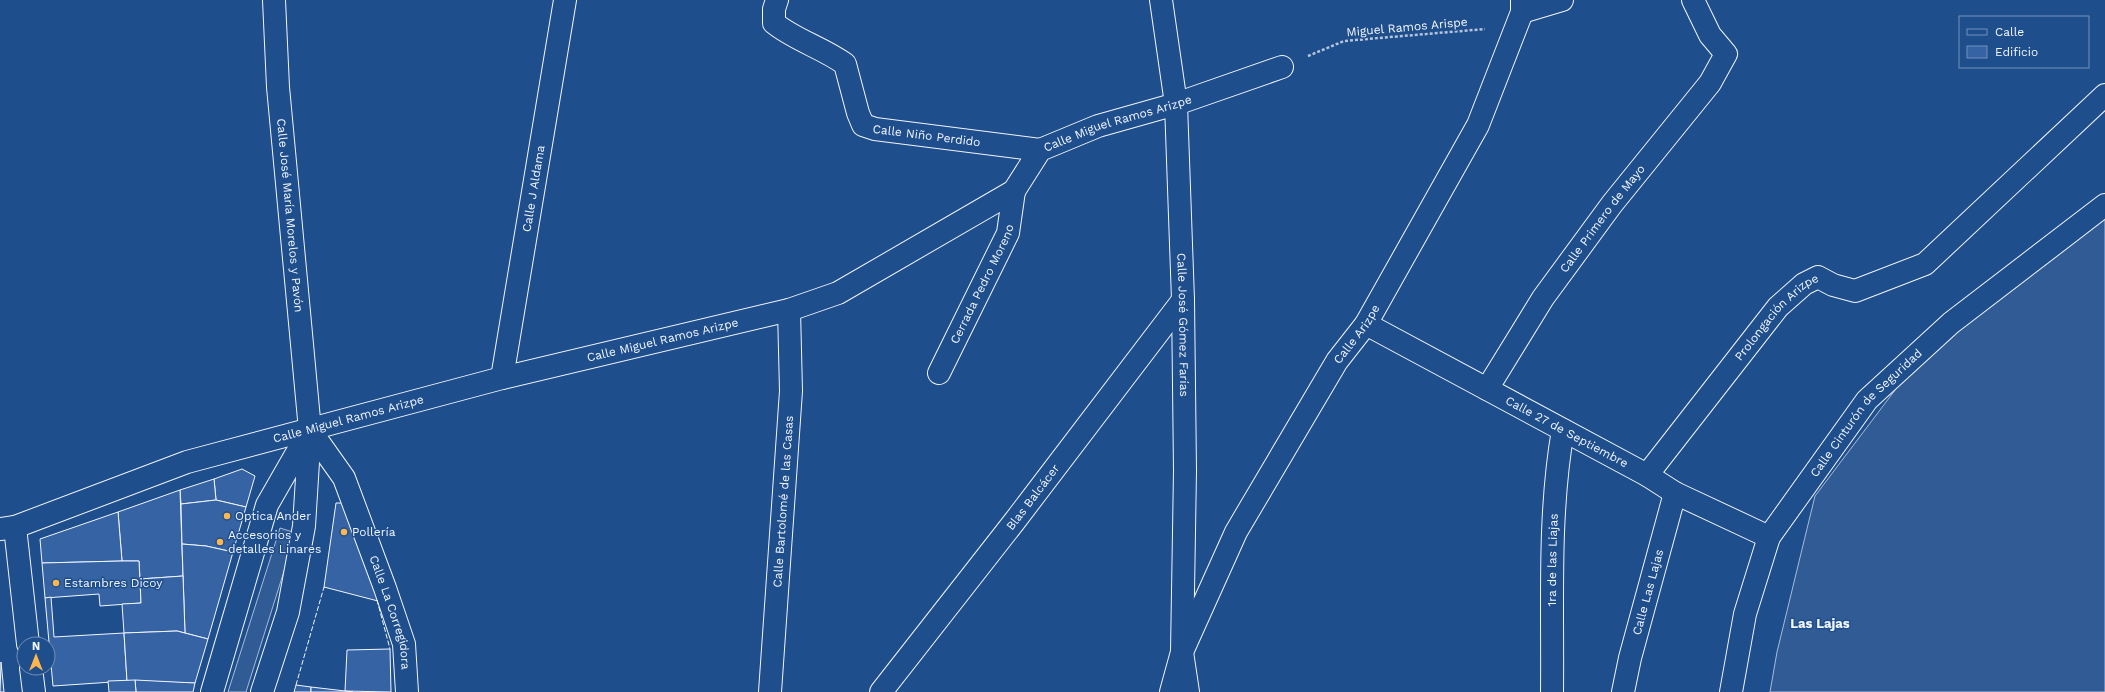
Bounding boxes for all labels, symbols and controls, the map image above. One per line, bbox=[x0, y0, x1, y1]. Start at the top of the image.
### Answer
street label: Miguel Ramos Arispe bbox=[1346, 15, 1468, 39]
legend bbox=[1959, 16, 2089, 68]
text: Calle bbox=[1995, 25, 2024, 39]
text: Edificio bbox=[1995, 45, 2038, 59]
street label: Calle Miguel Ramos Arizpe bbox=[1042, 92, 1194, 155]
street label: Calle José María Morelos y Pavón bbox=[274, 118, 306, 313]
street label: Calle Niño Perdido bbox=[872, 122, 981, 149]
street label: Calle J Aldama bbox=[519, 144, 548, 233]
street label: Calle Primero de Mayo bbox=[1557, 162, 1648, 275]
street label: Cerrada Pedro Moreno bbox=[948, 224, 1016, 346]
street label: Calle José Gómez Farías bbox=[1174, 253, 1191, 397]
street label: Prolongación Arizpe bbox=[1732, 271, 1821, 363]
street label: Calle Arizpe bbox=[1330, 302, 1383, 367]
street label: Calle Miguel Ramos Arizpe bbox=[585, 315, 740, 365]
street label: Calle Cinturón de Seguridad bbox=[1807, 346, 1925, 480]
street label: Calle Miguel Ramos Arizpe bbox=[272, 392, 425, 446]
street label: Calle 27 de Septiembre bbox=[1503, 393, 1631, 471]
street label: Calle Bartolomé de las Casas bbox=[770, 415, 796, 588]
street label: Blas Balcácer bbox=[1003, 461, 1062, 533]
place label: Optica Ander bbox=[235, 509, 311, 523]
marker: Optica Ander bbox=[222, 511, 232, 521]
street label: 1ra de las Liajas bbox=[1545, 513, 1561, 607]
place label: Pollería bbox=[352, 525, 396, 539]
marker: Pollería bbox=[339, 527, 349, 537]
place label: Accesorios y detalles Linares bbox=[228, 528, 321, 556]
marker: Accesorios y detalles Linares bbox=[215, 537, 225, 547]
street label: Calle Las Lajas bbox=[1630, 548, 1666, 636]
street label: Calle La Corregidora bbox=[366, 553, 413, 670]
place label: Estambres Dicoy bbox=[64, 576, 163, 590]
marker: Estambres Dicoy bbox=[51, 578, 61, 588]
district label: Las Lajas bbox=[1790, 616, 1850, 631]
north arrow bbox=[16, 636, 56, 676]
text: N bbox=[32, 640, 40, 653]

